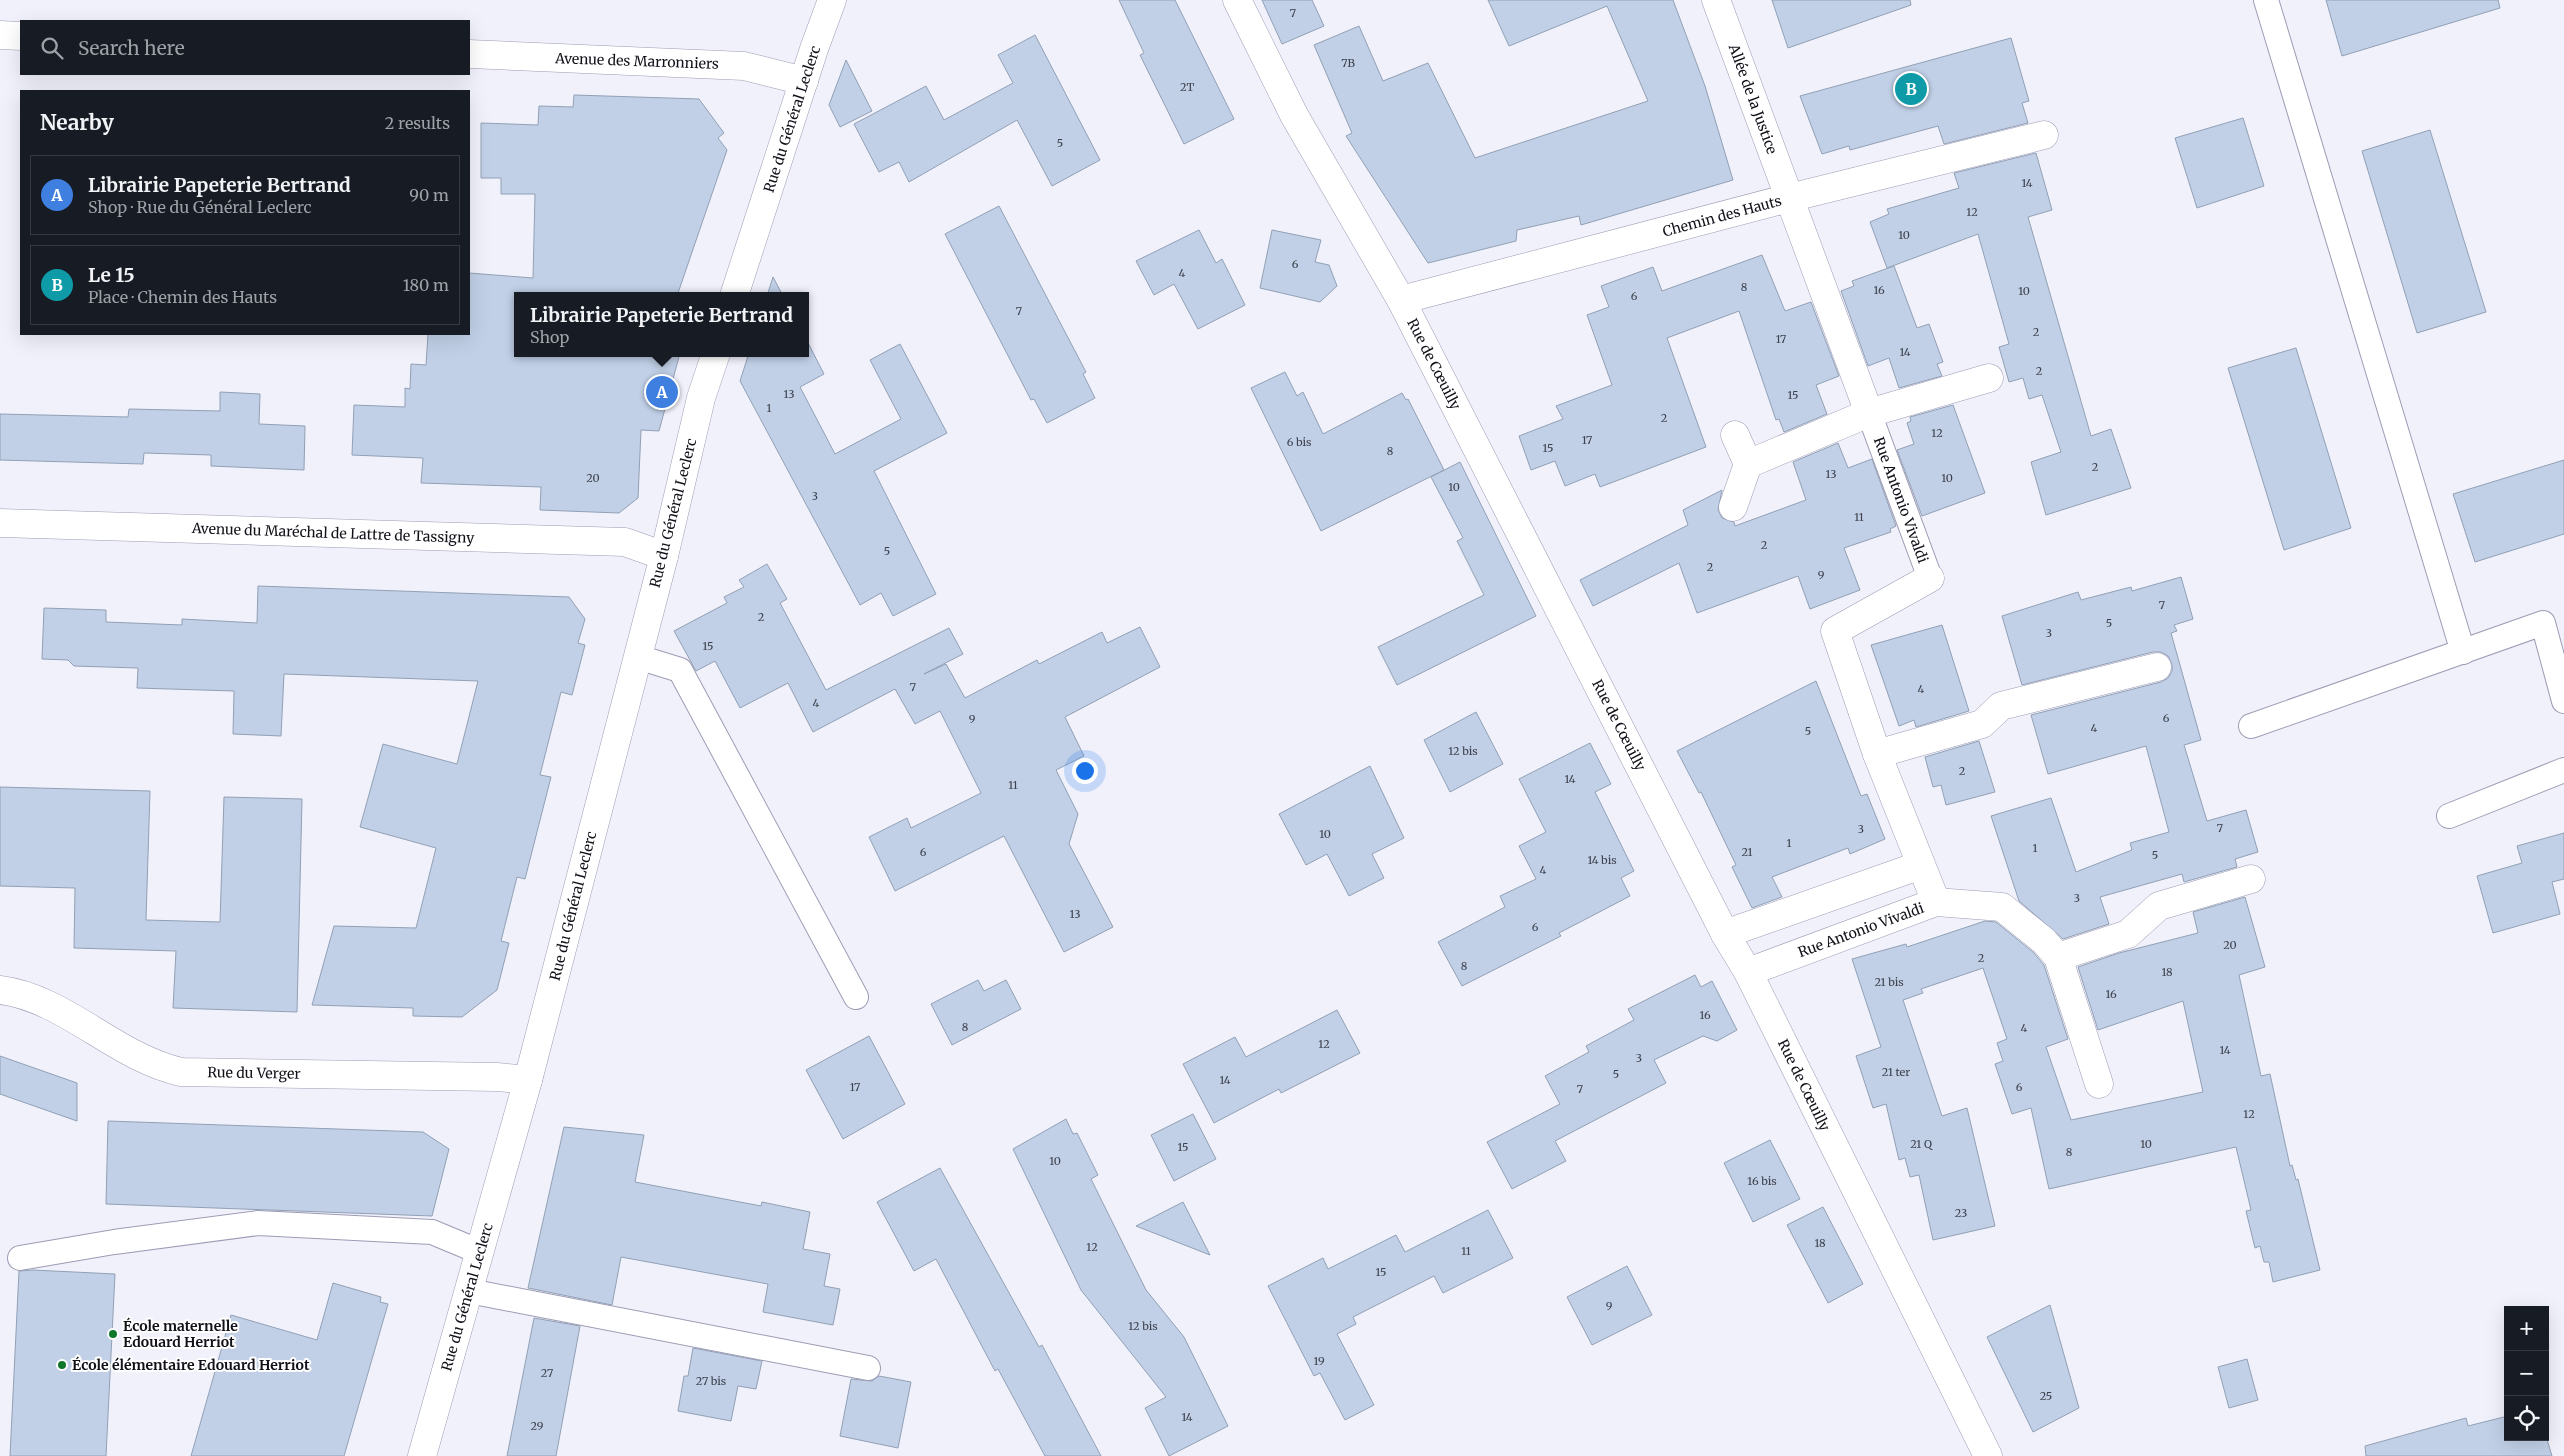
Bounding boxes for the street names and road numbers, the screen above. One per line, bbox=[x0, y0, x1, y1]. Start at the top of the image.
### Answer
street label: Allée de la Justice bbox=[1724, 41, 1781, 157]
street label: Rue du Général Leclerc bbox=[760, 43, 824, 195]
street label: Avenue des Marronniers bbox=[554, 49, 719, 73]
street label: Chemin des Hauts bbox=[1661, 191, 1784, 241]
street label: Rue de Cœuilly bbox=[1403, 315, 1465, 413]
street label: Rue Antonio Vivaldi bbox=[1870, 435, 1932, 566]
street label: Rue du Général Leclerc bbox=[646, 436, 700, 590]
street label: Avenue du Maréchal de Lattre de Tassigny bbox=[190, 519, 475, 547]
street label: Rue de Cœuilly bbox=[1588, 676, 1650, 774]
street label: Rue du Général Leclerc bbox=[546, 829, 600, 983]
street label: Rue Antonio Vivaldi bbox=[1796, 899, 1927, 961]
street label: Rue de Cœuilly bbox=[1774, 1036, 1834, 1135]
street label: Rue du Verger bbox=[207, 1063, 301, 1083]
street label: Rue du Général Leclerc bbox=[437, 1221, 497, 1373]

